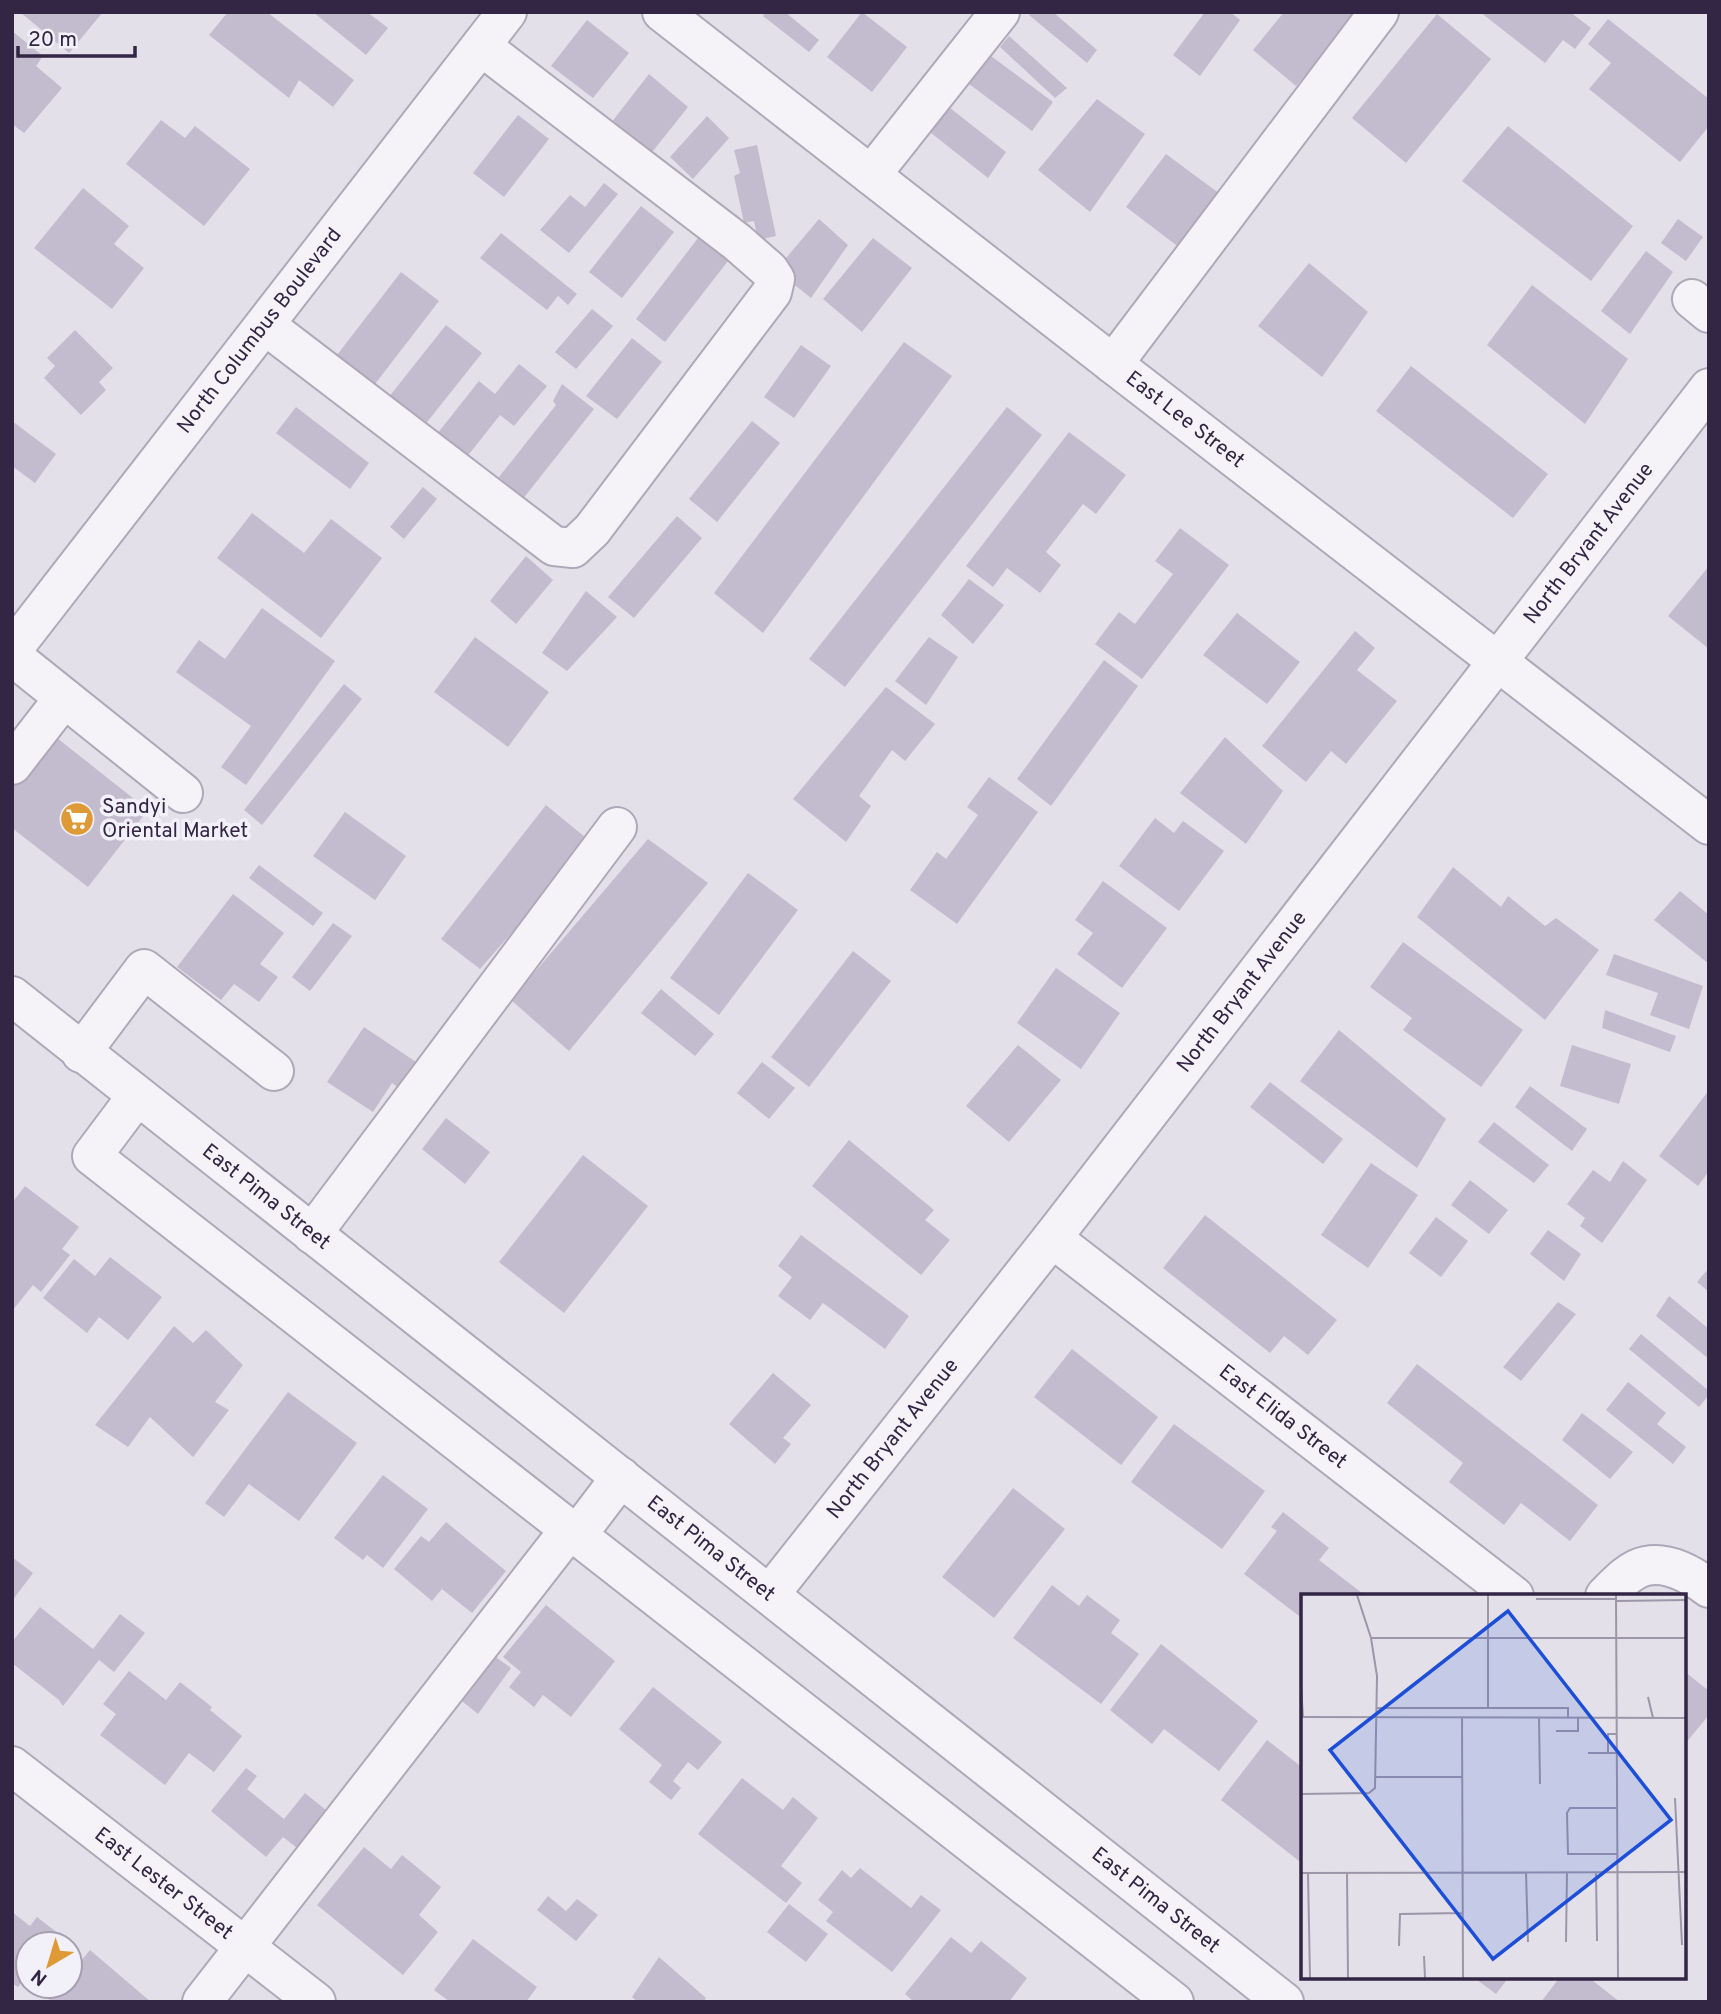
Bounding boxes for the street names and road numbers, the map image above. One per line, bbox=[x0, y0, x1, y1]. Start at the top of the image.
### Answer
street label: North Columbus Boulevard bbox=[171, 222, 348, 439]
street label: East Lee Street bbox=[1120, 365, 1250, 474]
street label: North Bryant Avenue bbox=[1518, 457, 1660, 630]
street label: North Bryant Avenue bbox=[1171, 906, 1313, 1078]
street label: East Pima Street bbox=[196, 1138, 336, 1256]
street label: North Bryant Avenue bbox=[821, 1353, 965, 1525]
street label: East Elida Street bbox=[1213, 1359, 1352, 1475]
street label: East Pima Street bbox=[641, 1490, 781, 1608]
street label: East Lester Street bbox=[89, 1821, 239, 1946]
street label: East Pima Street bbox=[1086, 1841, 1225, 1960]

